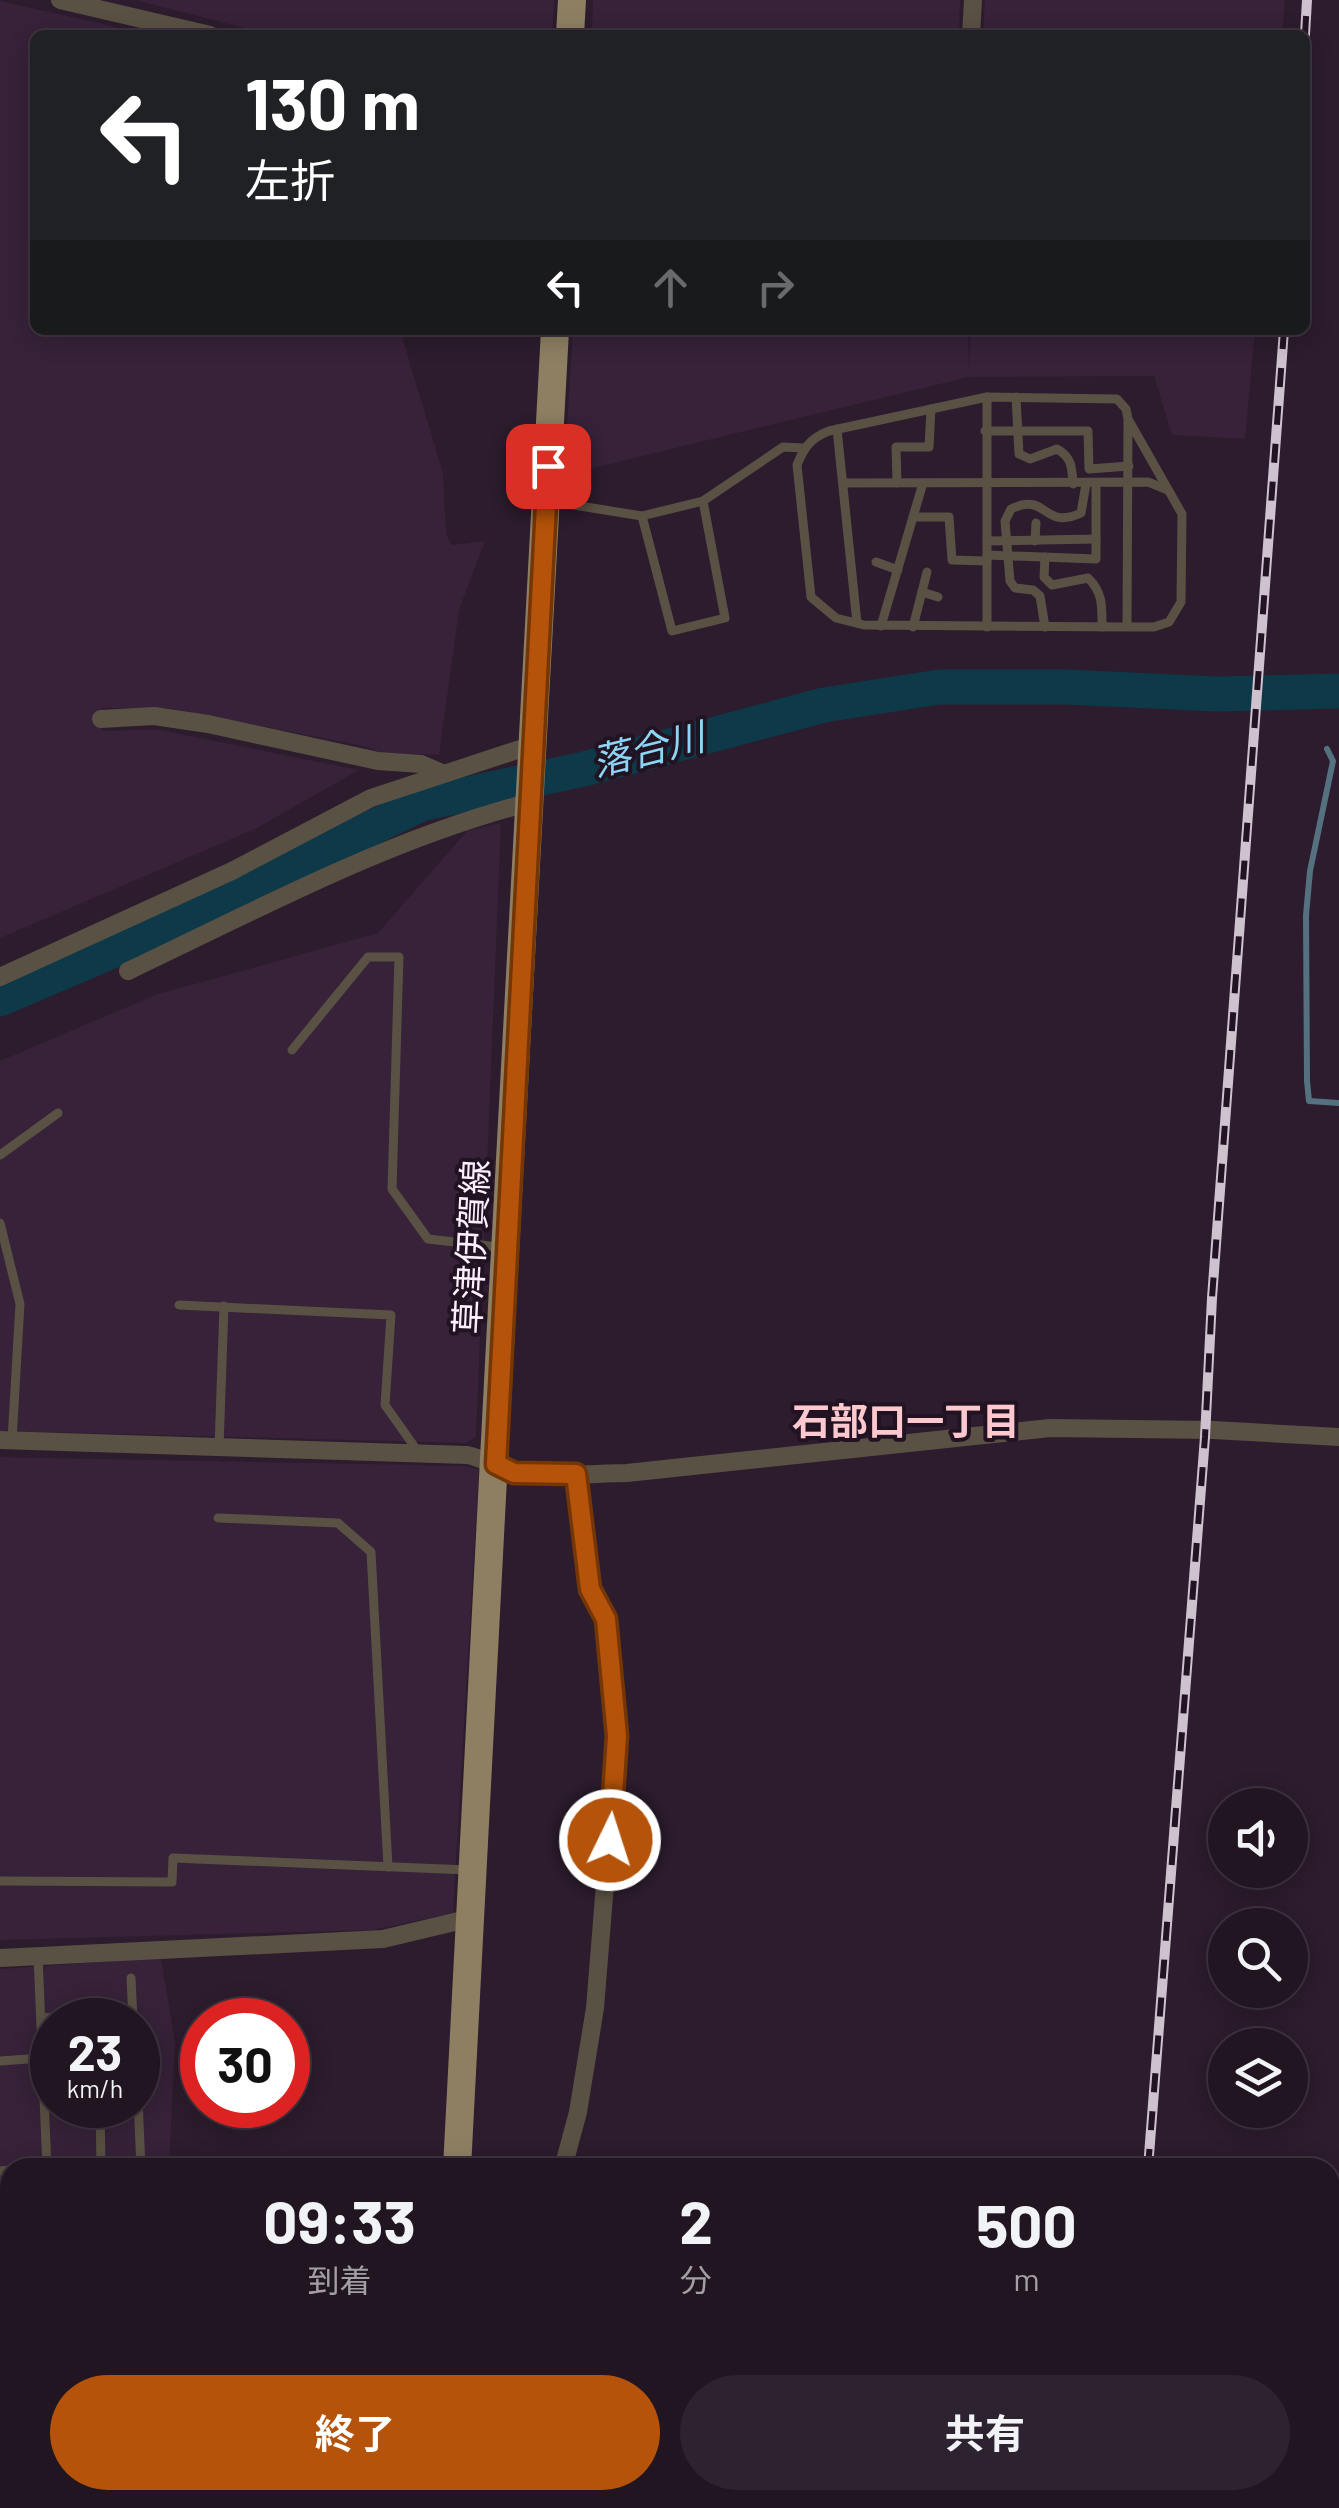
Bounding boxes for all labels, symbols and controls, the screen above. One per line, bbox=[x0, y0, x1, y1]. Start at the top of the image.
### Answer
text: 130 m bbox=[245, 60, 420, 144]
icon: left bbox=[80, 70, 210, 200]
text: 左折 bbox=[245, 152, 335, 206]
icon: left bbox=[538, 260, 593, 315]
icon: ahead bbox=[643, 260, 698, 315]
icon: right bbox=[748, 260, 803, 315]
pin bbox=[506, 424, 591, 509]
icon: arrive bbox=[521, 439, 576, 494]
water label: 落合川 bbox=[587, 711, 713, 784]
street label: 草津伊賀線 bbox=[444, 1159, 496, 1335]
district label: 石部口一丁目 bbox=[792, 1397, 1020, 1443]
position arrow bbox=[558, 1788, 662, 1892]
map controls bbox=[1208, 1788, 1308, 2128]
button: sound bbox=[1208, 1788, 1308, 1888]
button: search bbox=[1208, 1908, 1308, 2008]
speed limit sign: 30 bbox=[180, 1998, 310, 2128]
text: 23 bbox=[68, 2021, 122, 2081]
button: layers bbox=[1208, 2028, 1308, 2128]
text: km/h bbox=[67, 2073, 123, 2103]
text: 09:33 bbox=[263, 2184, 416, 2256]
text: 2 bbox=[679, 2184, 713, 2256]
text: 500 bbox=[976, 2188, 1077, 2260]
text: m bbox=[1013, 2259, 1040, 2297]
text: 到着 bbox=[308, 2260, 372, 2298]
text: 分 bbox=[680, 2260, 712, 2298]
button: 終了 bbox=[50, 2375, 660, 2490]
button: 共有 bbox=[680, 2375, 1290, 2490]

